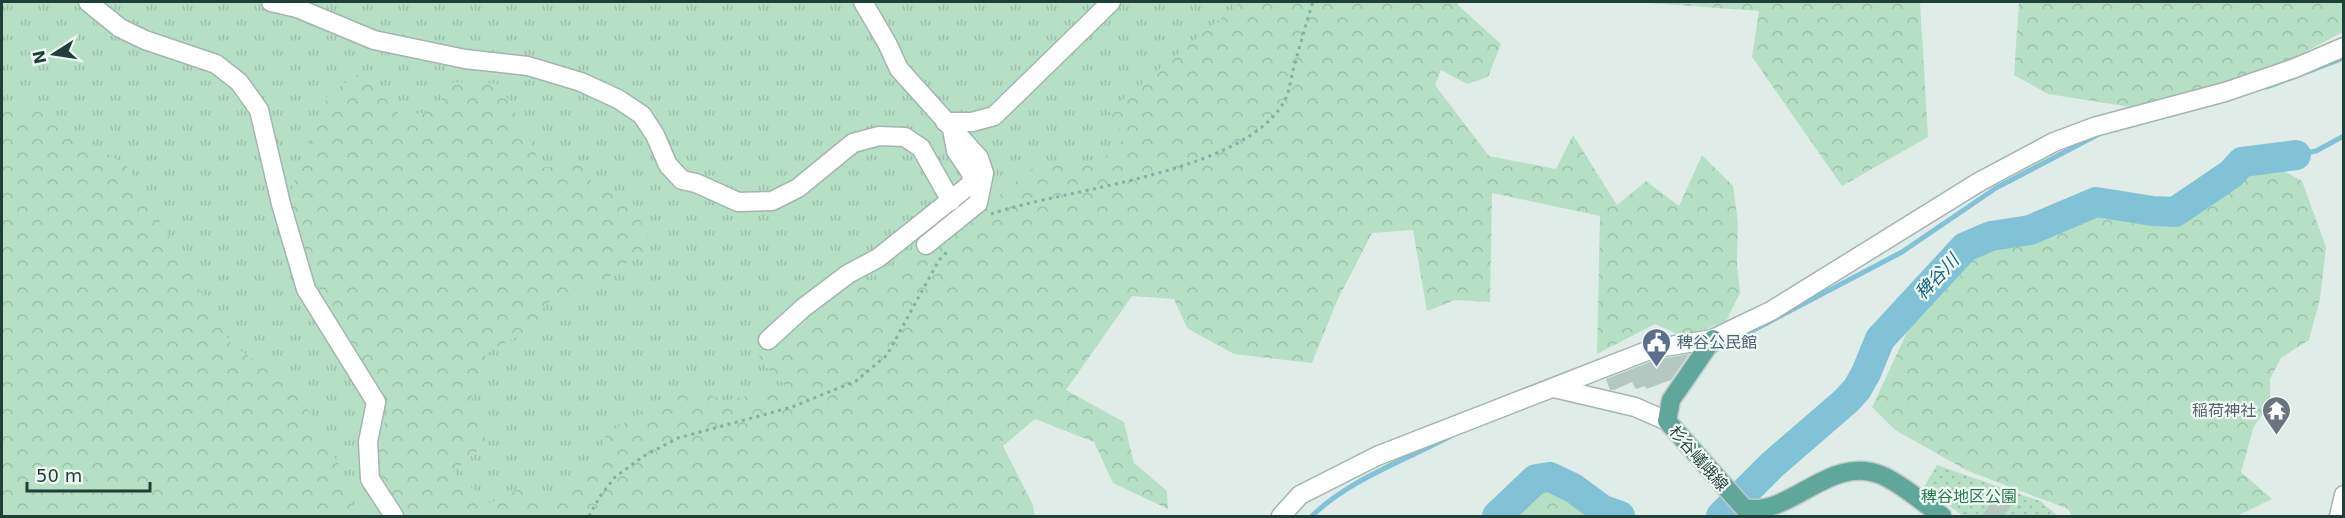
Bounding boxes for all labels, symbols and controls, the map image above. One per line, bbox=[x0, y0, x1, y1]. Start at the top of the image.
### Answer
north arrow bbox=[24, 24, 84, 84]
text: N bbox=[29, 48, 51, 66]
water label: 稗谷川 bbox=[1911, 248, 1964, 304]
public building icon: 稗谷公民館 bbox=[1640, 326, 1672, 368]
place label: 稗谷公民館 bbox=[1677, 333, 1757, 352]
temple icon: 稲荷神社 bbox=[2261, 394, 2293, 436]
place label: 稲荷神社 bbox=[2192, 401, 2256, 420]
street label: 杉谷嶬峨線 bbox=[1665, 422, 1732, 495]
scale bar bbox=[27, 455, 150, 493]
text: 50 m bbox=[36, 465, 82, 486]
park label: 稗谷地区公園 bbox=[1921, 487, 2017, 506]

